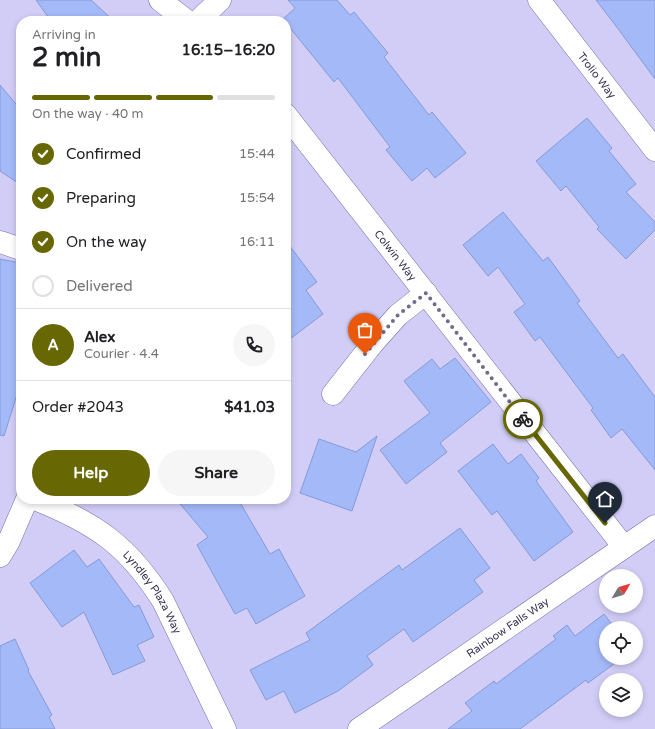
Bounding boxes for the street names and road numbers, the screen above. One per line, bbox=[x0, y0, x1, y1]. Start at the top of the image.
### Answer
street label: Trolio Way bbox=[575, 50, 619, 101]
street label: Colwin Way bbox=[372, 227, 420, 283]
street label: Lyndley Plaza Way bbox=[120, 548, 184, 636]
street label: Rainbow Falls Way bbox=[464, 594, 551, 660]

